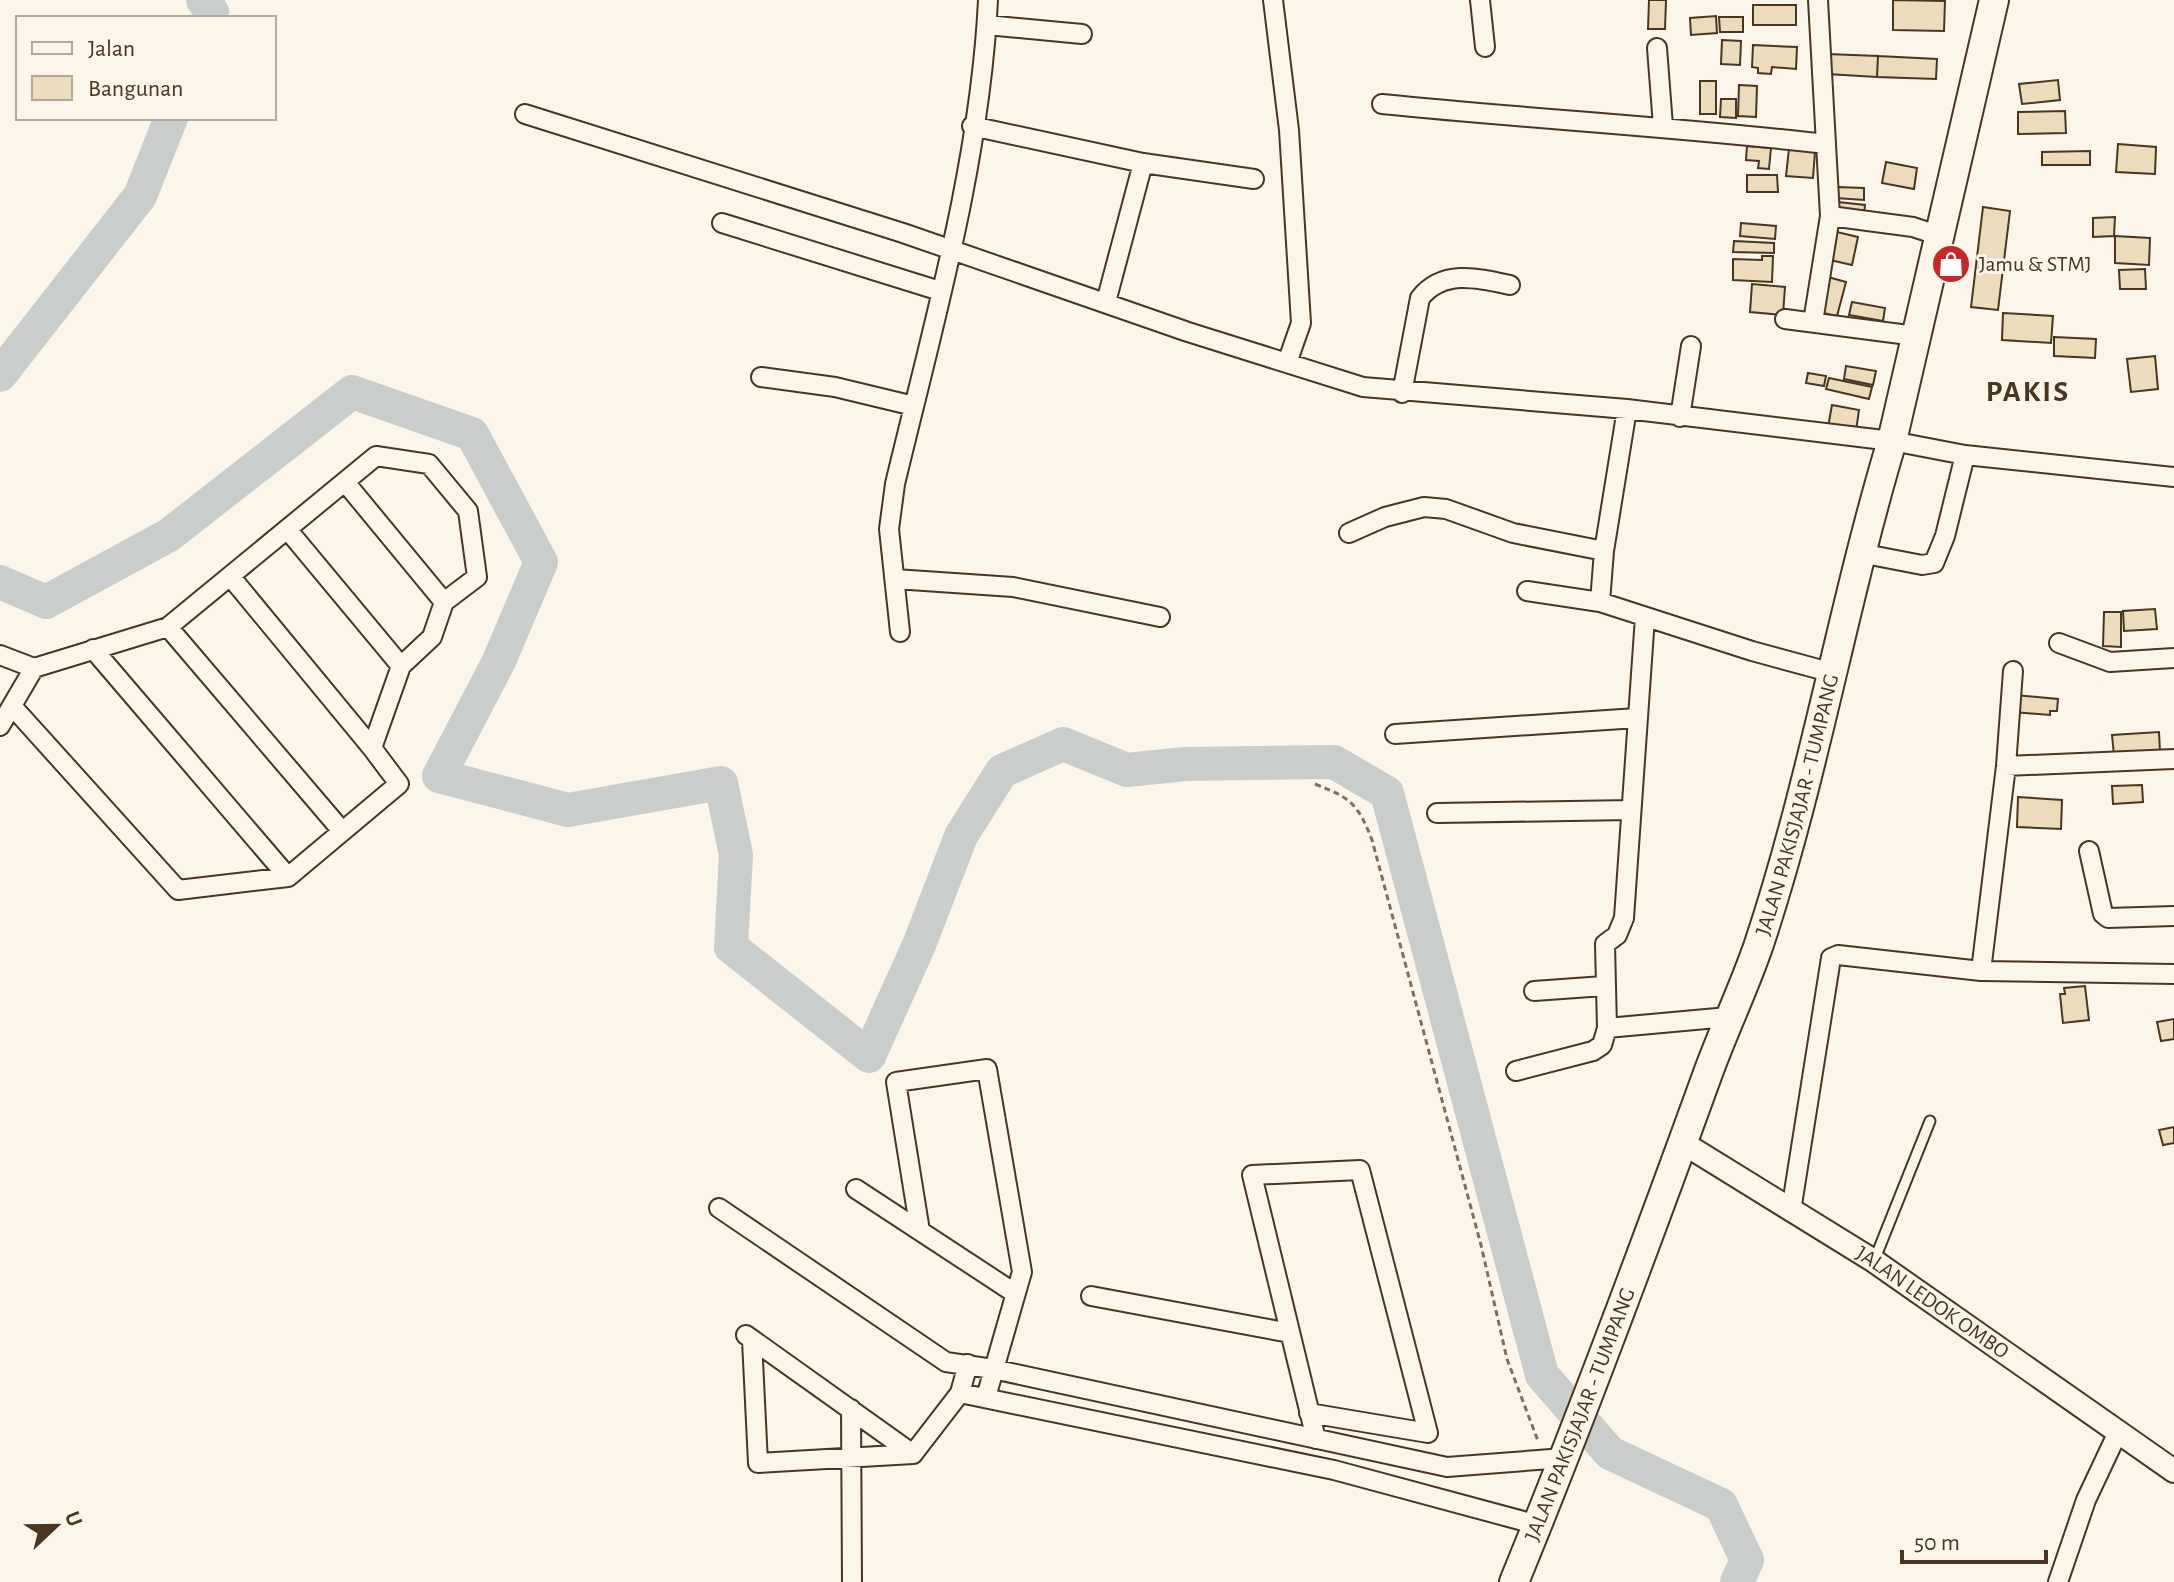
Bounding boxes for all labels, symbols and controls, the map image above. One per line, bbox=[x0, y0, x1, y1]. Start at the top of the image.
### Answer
legend bbox=[16, 16, 276, 120]
text: Jalan bbox=[88, 37, 135, 61]
text: Bangunan bbox=[88, 77, 183, 101]
shop icon: Jamu & STMJ bbox=[1930, 243, 1972, 285]
place label: Jamu & STMJ bbox=[1979, 253, 2092, 275]
district label: PAKIS bbox=[1986, 377, 2070, 407]
street label: JALAN PAKISJAJAR - TUMPANG bbox=[1752, 672, 1842, 938]
street label: JALAN LEDOK OMBO bbox=[1852, 1242, 2013, 1363]
street label: JALAN PAKISJAJAR - TUMPANG bbox=[1521, 1285, 1639, 1544]
north arrow bbox=[16, 1486, 96, 1566]
text: U bbox=[61, 1508, 86, 1530]
scale bar bbox=[1902, 1514, 2046, 1564]
text: 50 m bbox=[1914, 1531, 1960, 1555]

